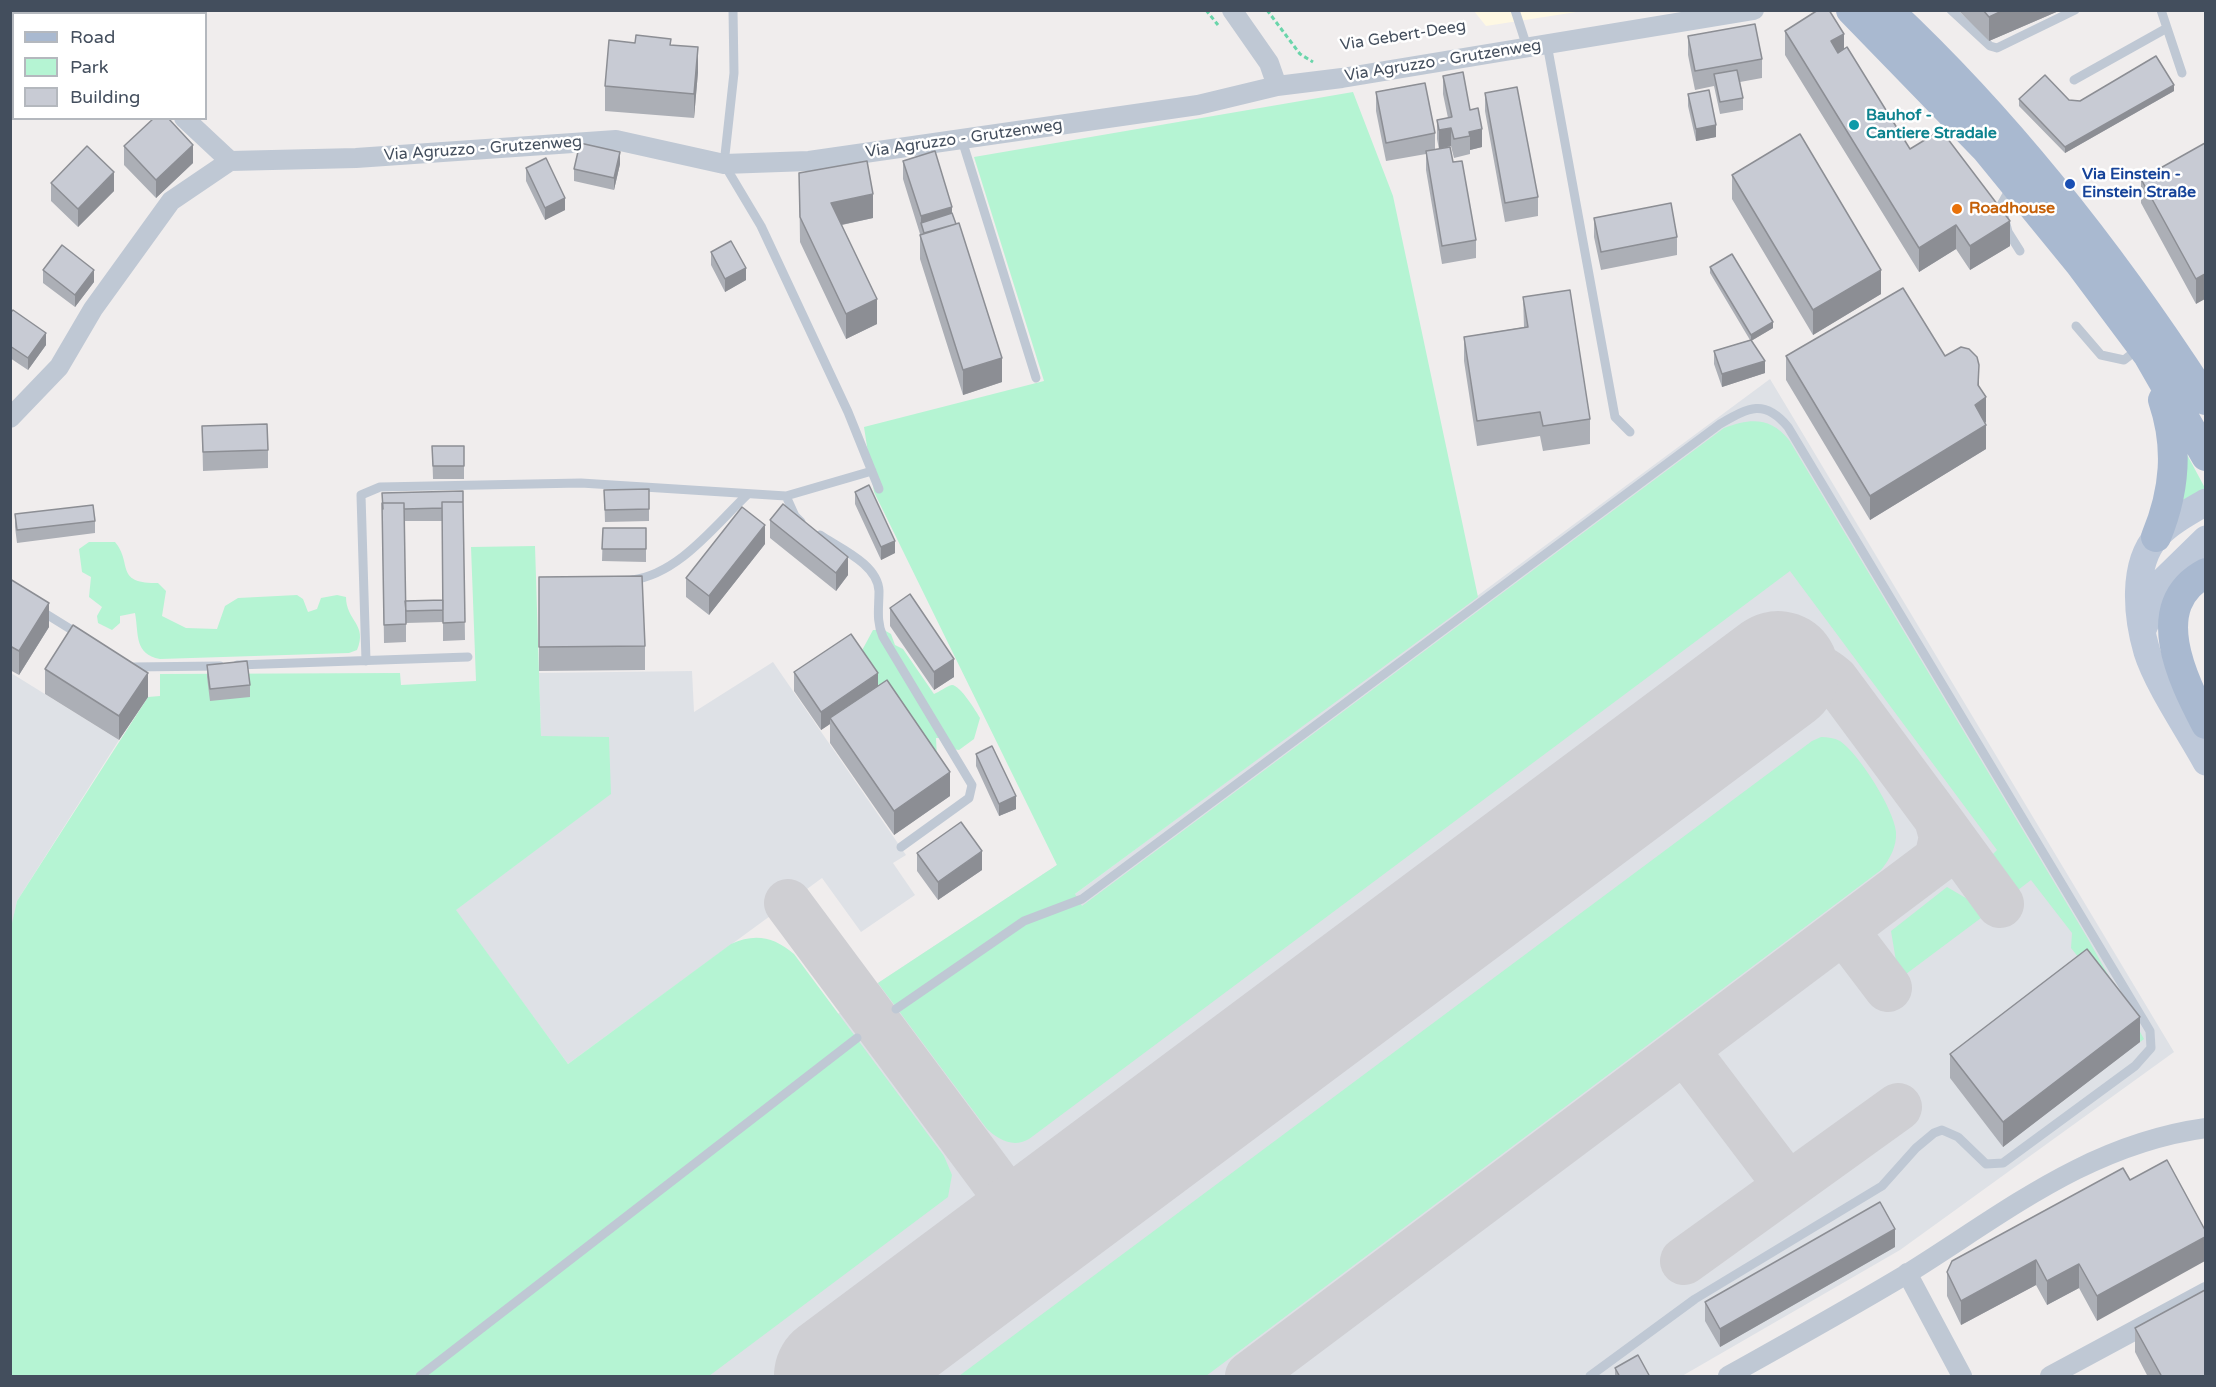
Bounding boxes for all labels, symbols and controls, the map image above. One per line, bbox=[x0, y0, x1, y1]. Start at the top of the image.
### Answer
legend bbox=[12, 12, 207, 120]
street label: Via Gebert-Deeg bbox=[1339, 17, 1467, 55]
text: Road bbox=[70, 26, 115, 48]
street label: Via Agruzzo - Grutzenweg bbox=[1343, 36, 1543, 86]
text: Park bbox=[70, 56, 108, 78]
text: Building bbox=[70, 86, 140, 108]
place label: Bauhof - Cantiere Stradale bbox=[1866, 106, 1997, 144]
street label: Via Agruzzo - Grutzenweg bbox=[864, 116, 1064, 162]
marker: Bauhof - Cantiere Stradale bbox=[1847, 118, 1861, 132]
street label: Via Agruzzo - Grutzenweg bbox=[383, 132, 583, 166]
place label: Via Einstein - Einstein Straße bbox=[2082, 165, 2196, 203]
marker: Via Einstein - Einstein Straße bbox=[2063, 177, 2077, 191]
place label: Roadhouse bbox=[1969, 199, 2055, 219]
marker: Roadhouse bbox=[1950, 202, 1964, 216]

